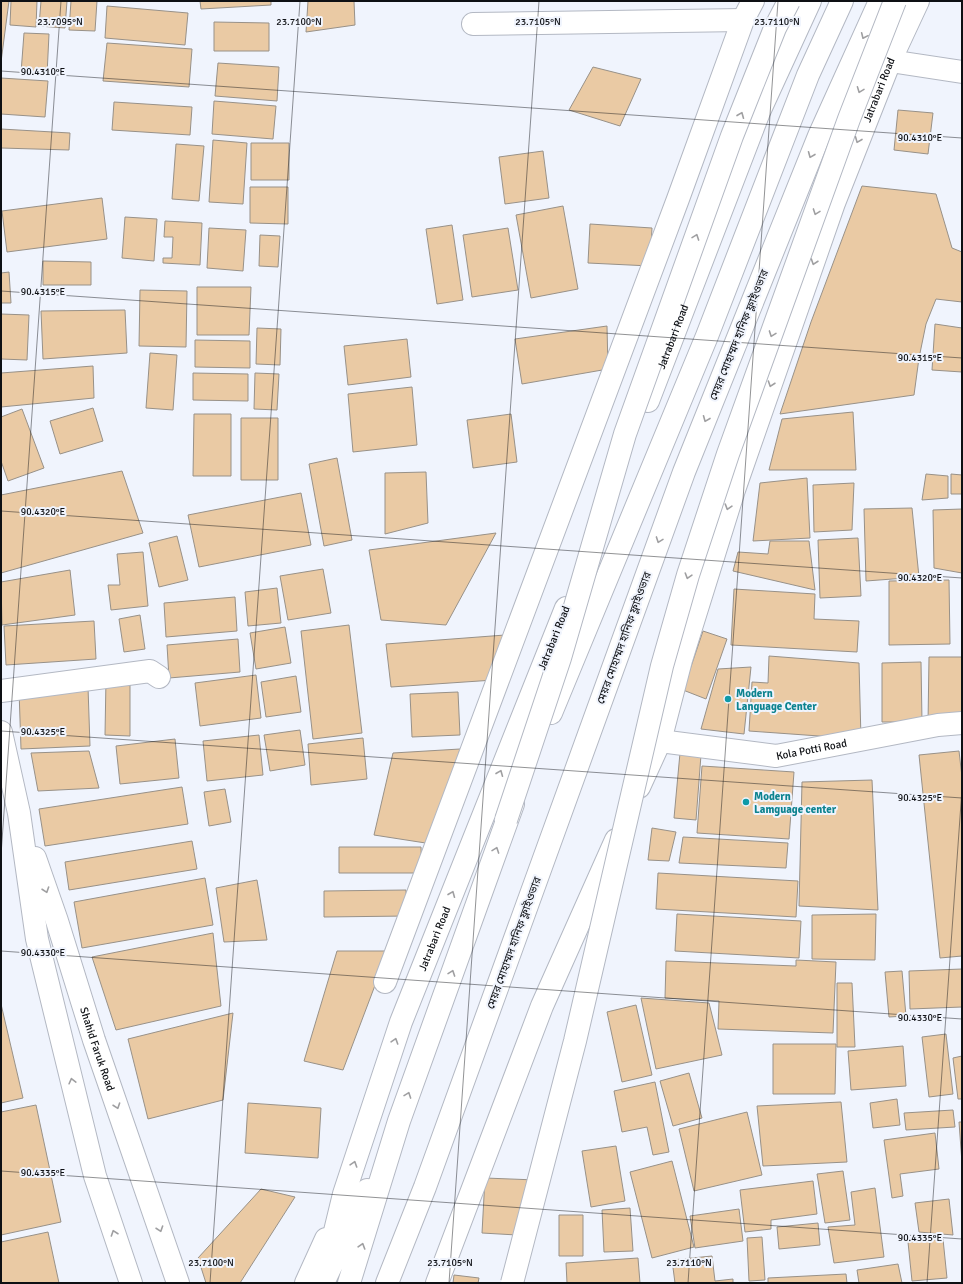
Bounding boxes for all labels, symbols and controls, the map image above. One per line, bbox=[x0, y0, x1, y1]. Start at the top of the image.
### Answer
text: 23.7095°N bbox=[37, 16, 83, 28]
text: 23.7100°N bbox=[276, 16, 322, 28]
text: 23.7105°N bbox=[515, 16, 561, 28]
text: 23.7110°N bbox=[754, 16, 800, 28]
one-way arrow bbox=[861, 32, 869, 40]
street label: Jatrabari Road bbox=[860, 55, 897, 124]
text: 90.4310°E bbox=[21, 66, 66, 78]
one-way arrow bbox=[857, 86, 865, 93]
one-way arrow bbox=[736, 112, 744, 119]
text: 90.4310°E bbox=[898, 132, 943, 144]
one-way arrow bbox=[855, 135, 863, 143]
one-way arrow bbox=[808, 151, 816, 159]
one-way arrow bbox=[812, 208, 820, 215]
one-way arrow bbox=[691, 234, 699, 241]
one-way arrow bbox=[810, 258, 818, 265]
street label: মেয়র মোহাম্মদ হানিফ ফ্লাইওভার bbox=[707, 267, 771, 402]
text: 90.4315°E bbox=[21, 286, 66, 298]
street label: Jatrabari Road bbox=[654, 302, 691, 371]
one-way arrow bbox=[768, 330, 776, 337]
text: 90.4315°E bbox=[898, 352, 943, 364]
one-way arrow bbox=[767, 381, 775, 388]
one-way arrow bbox=[702, 415, 710, 422]
one-way arrow bbox=[724, 504, 733, 511]
text: 90.4320°E bbox=[21, 506, 66, 518]
one-way arrow bbox=[656, 537, 664, 544]
street label: মেয়র মোহাম্মদ হানিফ ফ্লাইওভার bbox=[594, 570, 654, 706]
one-way arrow bbox=[684, 572, 693, 579]
text: 90.4320°E bbox=[898, 572, 943, 584]
street label: Jatrabari Road bbox=[535, 604, 573, 672]
place label: Modern Language Center bbox=[736, 687, 817, 713]
marker: Modern Language Center bbox=[723, 694, 733, 704]
text: 90.4325°E bbox=[21, 726, 66, 738]
street label: Kola Potti Road bbox=[775, 736, 848, 762]
one-way arrow bbox=[496, 769, 504, 776]
place label: Modern Lamguage center bbox=[754, 790, 837, 816]
text: 90.4325°E bbox=[898, 792, 943, 804]
marker: Modern Lamguage center bbox=[741, 797, 751, 807]
one-way arrow bbox=[491, 847, 499, 854]
street label: মেয়র মোহাম্মদ হানিফ ফ্লাইওভার bbox=[484, 875, 544, 1011]
one-way arrow bbox=[41, 886, 50, 893]
one-way arrow bbox=[448, 890, 456, 897]
street label: Jatrabari Road bbox=[416, 904, 453, 973]
text: 90.4330°E bbox=[21, 947, 66, 959]
one-way arrow bbox=[447, 969, 456, 976]
street label: Shahid Faruk Road bbox=[78, 1005, 118, 1093]
text: 90.4330°E bbox=[898, 1012, 943, 1024]
one-way arrow bbox=[390, 1037, 399, 1044]
one-way arrow bbox=[68, 1078, 76, 1084]
one-way arrow bbox=[404, 1092, 412, 1099]
one-way arrow bbox=[113, 1103, 121, 1110]
one-way arrow bbox=[349, 1161, 358, 1168]
text: 90.4335°E bbox=[21, 1167, 66, 1179]
one-way arrow bbox=[155, 1226, 164, 1233]
one-way arrow bbox=[110, 1229, 119, 1236]
text: 90.4335°E bbox=[898, 1232, 943, 1244]
one-way arrow bbox=[357, 1243, 366, 1250]
text: 23.7100°N bbox=[188, 1257, 234, 1269]
text: 23.7105°N bbox=[427, 1257, 473, 1269]
text: 23.7110°N bbox=[666, 1257, 712, 1269]

